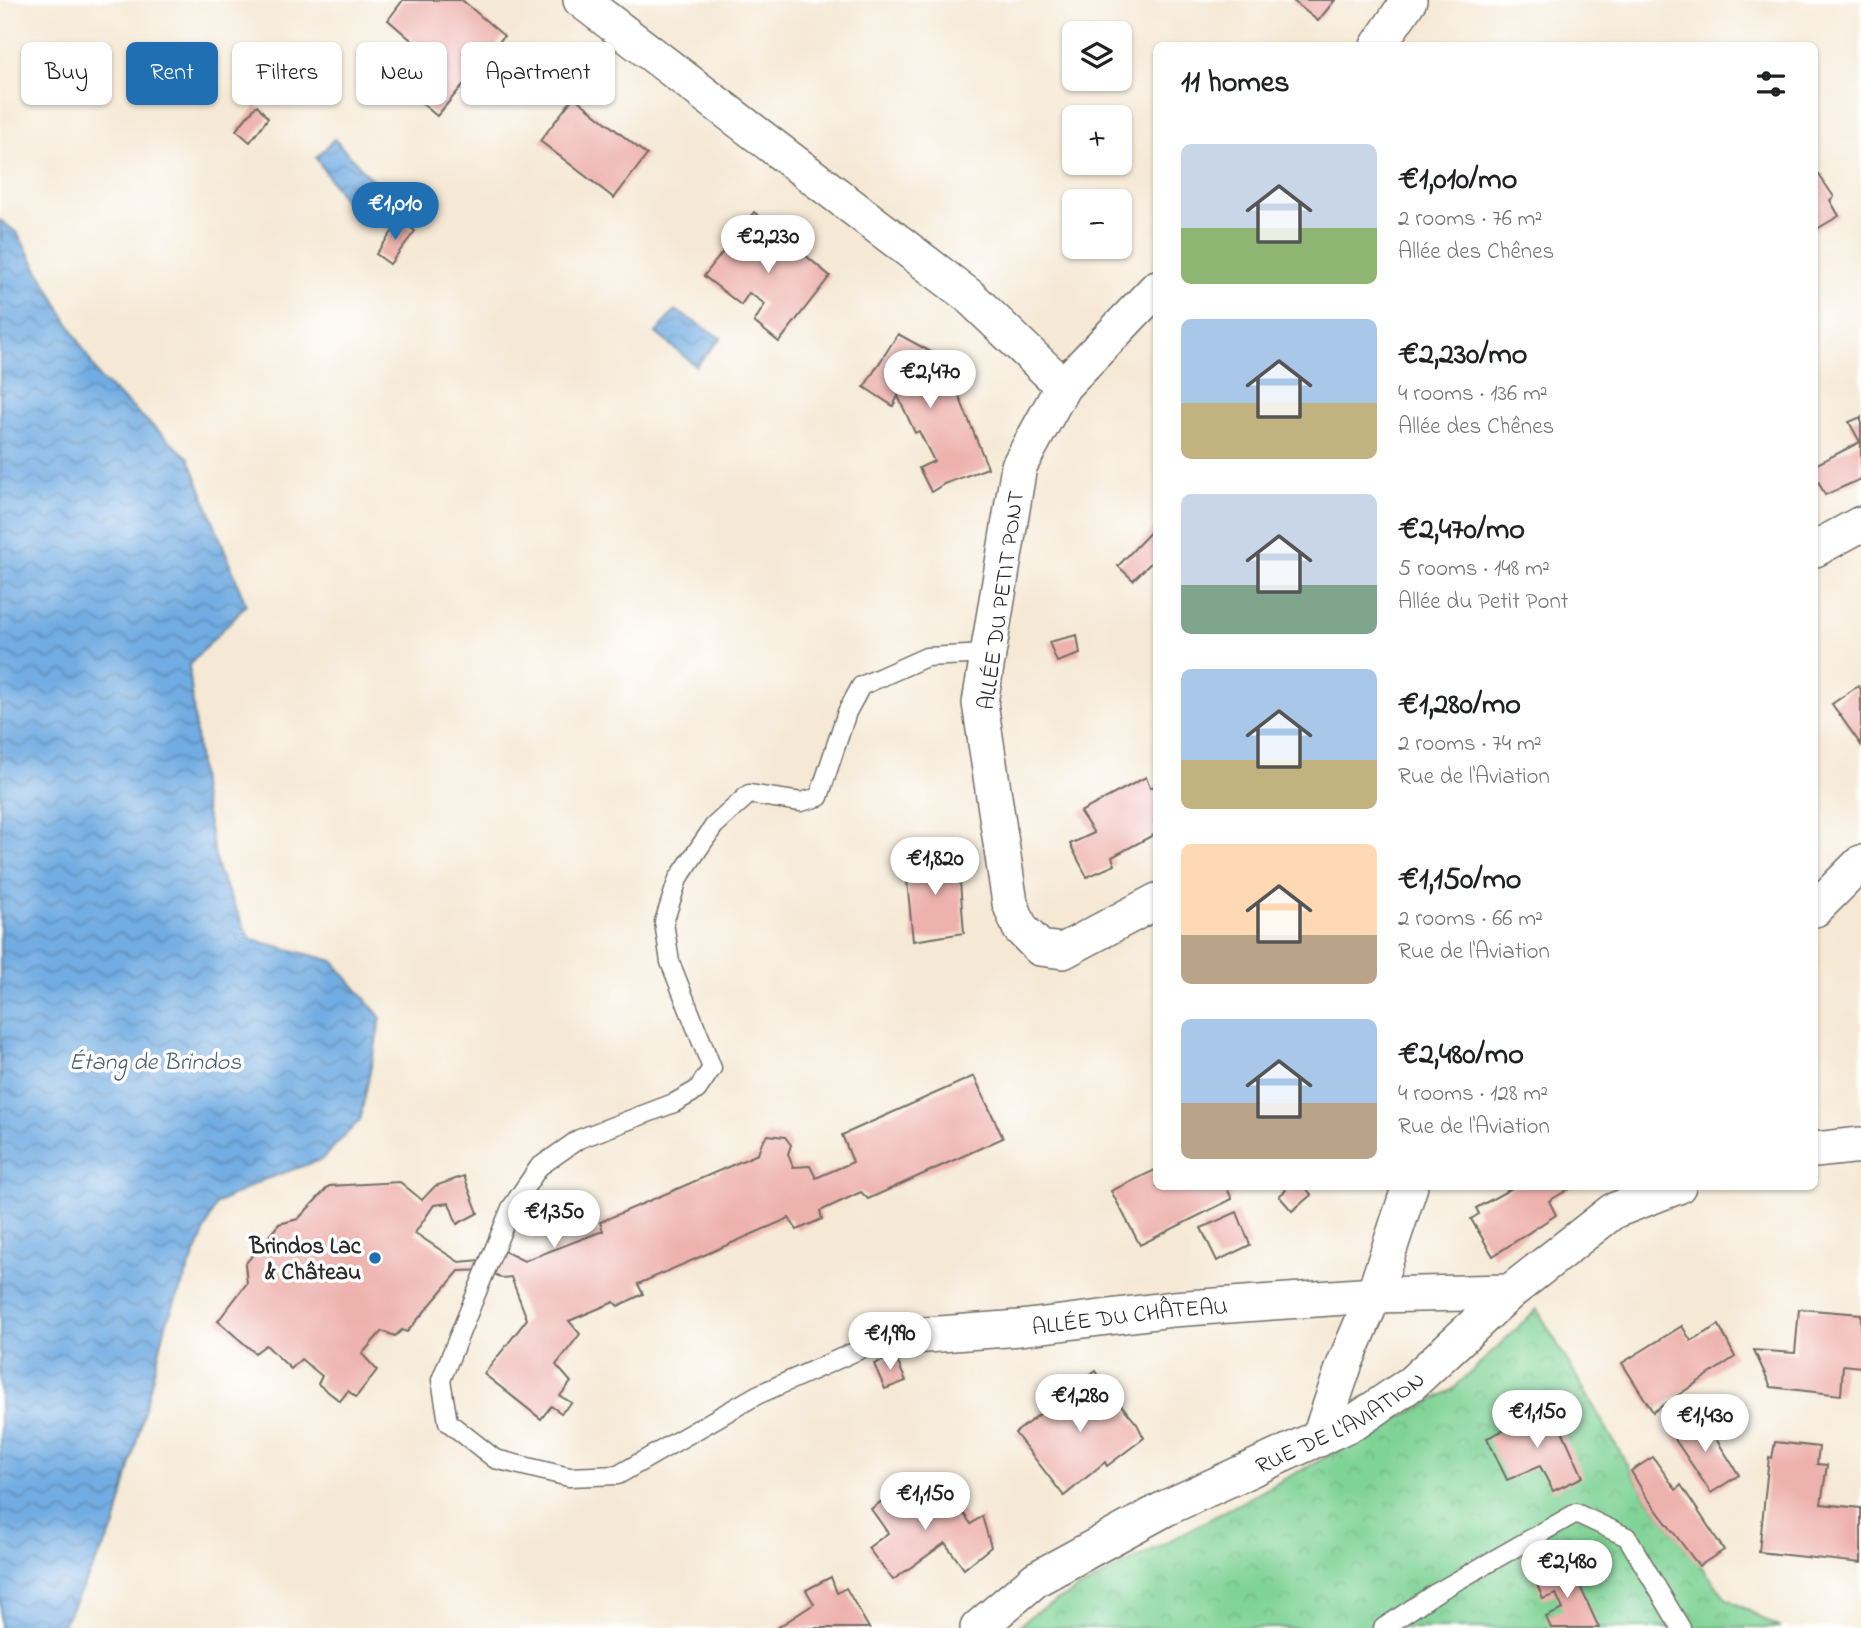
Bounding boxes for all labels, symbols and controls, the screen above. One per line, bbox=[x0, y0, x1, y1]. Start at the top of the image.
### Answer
map controls bbox=[1062, 21, 1132, 259]
button: layers bbox=[1062, 21, 1132, 91]
chip: Buy bbox=[21, 42, 112, 105]
chip: Rent bbox=[126, 42, 218, 105]
chip: Filters bbox=[232, 42, 342, 105]
chip: New bbox=[356, 42, 447, 105]
chip: Apartment bbox=[461, 42, 615, 105]
text: 11 homes bbox=[1181, 62, 1289, 106]
icon: filters bbox=[1752, 65, 1790, 103]
button: + bbox=[1062, 105, 1132, 175]
text: €1,010/mo bbox=[1398, 159, 1517, 203]
icon: home bbox=[1237, 172, 1321, 256]
pin: €1,010 bbox=[338, 182, 452, 242]
text: €1,010 bbox=[368, 188, 422, 221]
button: − bbox=[1062, 189, 1132, 259]
text: 2 rooms · 76 m² bbox=[1398, 203, 1542, 236]
pin: €2,230 bbox=[711, 216, 825, 275]
text: €2,230 bbox=[737, 221, 799, 254]
text: Allée des Chênes bbox=[1398, 236, 1554, 269]
text: €2,230/mo bbox=[1398, 334, 1527, 378]
icon: home bbox=[1237, 347, 1321, 431]
pin: €2,470 bbox=[873, 350, 987, 410]
text: €2,470 bbox=[900, 356, 960, 389]
text: 4 rooms · 136 m² bbox=[1398, 378, 1548, 411]
text: Allée des Chênes bbox=[1398, 411, 1554, 444]
street label: ALLÉE DU PETIT PONT bbox=[971, 489, 1034, 712]
text: €2,470/mo bbox=[1398, 509, 1525, 553]
icon: home bbox=[1237, 522, 1321, 606]
text: 5 rooms · 148 m² bbox=[1398, 553, 1550, 586]
text: Allée du Petit Pont bbox=[1398, 586, 1569, 619]
text: €1,280/mo bbox=[1398, 684, 1521, 728]
icon: home bbox=[1237, 697, 1321, 781]
text: 2 rooms · 74 m² bbox=[1398, 728, 1542, 761]
text: Rue de l'Aviation bbox=[1398, 761, 1550, 794]
pin: €1,820 bbox=[878, 838, 992, 897]
text: €1,820 bbox=[906, 843, 964, 876]
text: €1,150/mo bbox=[1398, 859, 1521, 903]
icon: home bbox=[1237, 872, 1321, 956]
text: 2 rooms · 66 m² bbox=[1398, 903, 1543, 936]
text: Rue de l'Aviation bbox=[1398, 936, 1550, 969]
text: €2,480/mo bbox=[1398, 1034, 1524, 1078]
water label: Étang de Brindos bbox=[69, 1046, 242, 1081]
icon: home bbox=[1237, 1047, 1321, 1131]
text: 4 rooms · 128 m² bbox=[1398, 1078, 1548, 1111]
text: Rue de l'Aviation bbox=[1398, 1111, 1550, 1144]
pin: €1,350 bbox=[497, 1190, 611, 1250]
text: €1,350 bbox=[524, 1196, 584, 1229]
place label: Brindos Lac & Château bbox=[248, 1231, 362, 1290]
marker: Brindos Lac & Château bbox=[367, 1250, 383, 1266]
street label: ALLÉE DU CHÂTEAU bbox=[1030, 1291, 1229, 1345]
pin: €1,990 bbox=[833, 1312, 947, 1372]
text: €1,990 bbox=[864, 1318, 916, 1351]
street label: RUE DE L'AVIATION bbox=[1251, 1365, 1433, 1484]
pin: €1,280 bbox=[1023, 1374, 1137, 1434]
text: €1,280 bbox=[1051, 1380, 1109, 1413]
pin: €1,150 bbox=[1480, 1390, 1594, 1450]
pin: €1,430 bbox=[1648, 1394, 1762, 1454]
text: €1,150 bbox=[1508, 1396, 1566, 1429]
text: €1,430 bbox=[1677, 1400, 1733, 1433]
pin: €1,150 bbox=[868, 1472, 982, 1532]
text: €1,150 bbox=[896, 1478, 954, 1511]
pin: €2,480 bbox=[1510, 1540, 1624, 1600]
text: €2,480 bbox=[1537, 1546, 1597, 1579]

